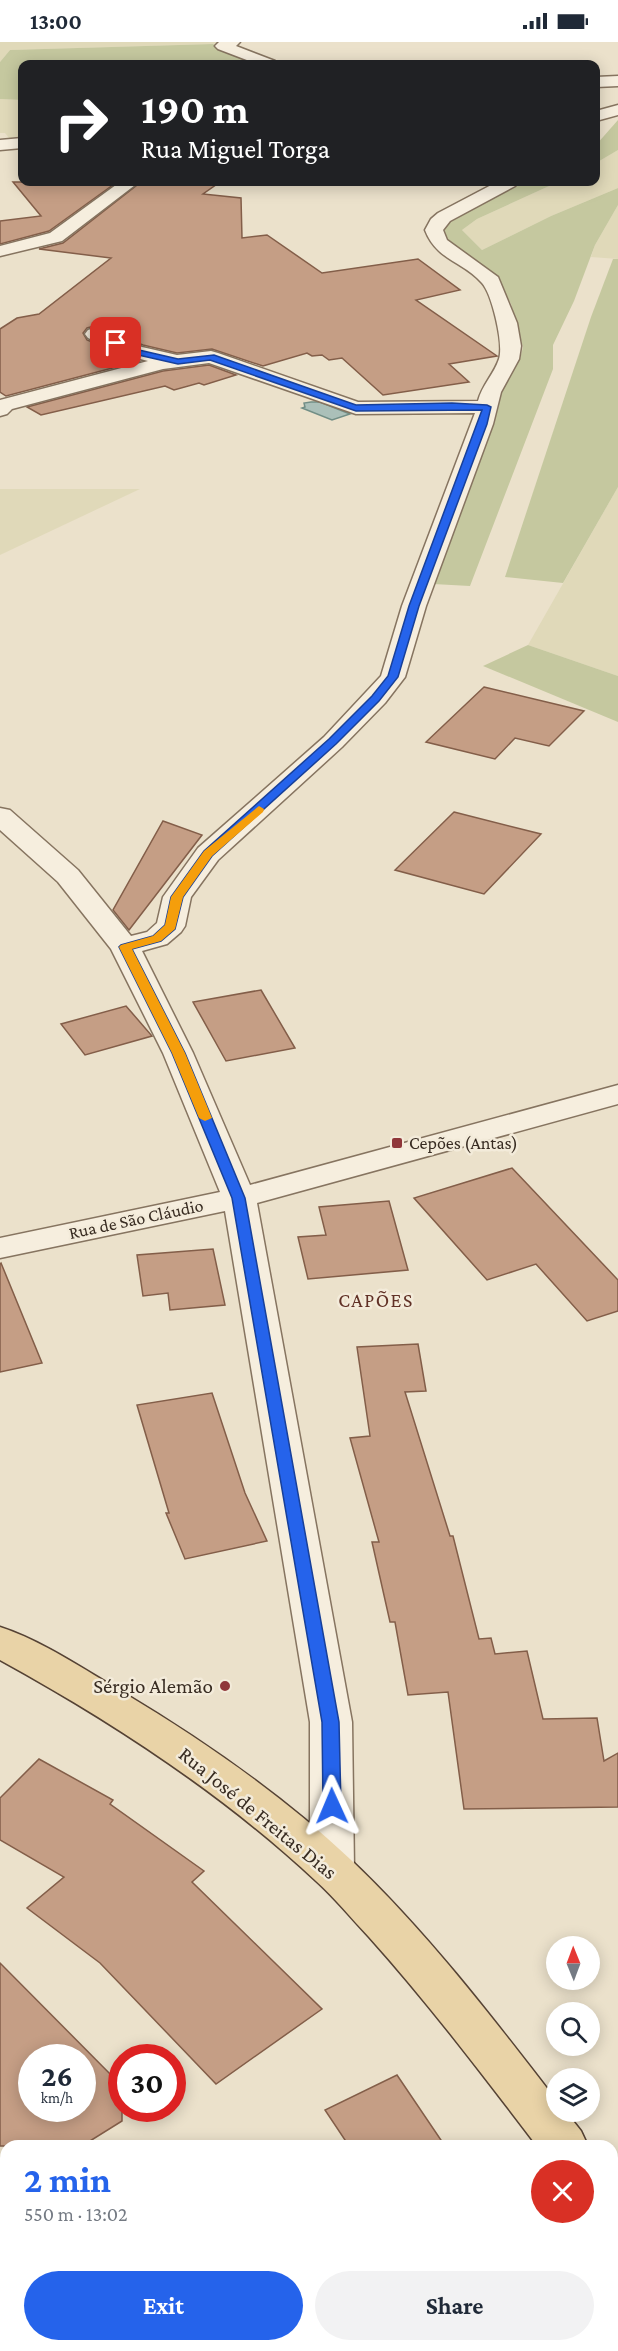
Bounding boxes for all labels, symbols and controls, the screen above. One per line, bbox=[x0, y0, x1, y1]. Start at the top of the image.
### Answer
text: 13:00 bbox=[30, 9, 82, 34]
icon: right bbox=[42, 84, 120, 162]
text: 190 m bbox=[141, 85, 249, 132]
text: Rua Miguel Torga bbox=[141, 134, 330, 164]
pin bbox=[90, 317, 141, 368]
icon: arrive bbox=[99, 326, 132, 359]
place label: Cepões (Antas) bbox=[409, 1133, 518, 1154]
marker: Cepões (Antas) bbox=[390, 1136, 404, 1150]
street label: Rua de São Cláudio bbox=[67, 1195, 205, 1243]
district label: CAPÕES bbox=[338, 1289, 414, 1311]
place label: Sérgio Alemão bbox=[93, 1674, 213, 1698]
marker: Sérgio Alemão bbox=[218, 1679, 232, 1693]
street label: Rua José de Freitas Dias bbox=[174, 1742, 342, 1884]
position arrow bbox=[300, 1774, 364, 1838]
north arrow bbox=[546, 1936, 600, 1990]
map controls bbox=[546, 1936, 600, 2122]
button: search bbox=[546, 2002, 600, 2056]
speed limit sign: 30 bbox=[108, 2044, 186, 2122]
text: 26 bbox=[41, 2059, 73, 2092]
button: layers bbox=[546, 2068, 600, 2122]
text: km/h bbox=[41, 2090, 73, 2106]
text: 2 min bbox=[24, 2160, 111, 2200]
button: close bbox=[531, 2160, 594, 2223]
text: 550 m · 13:02 bbox=[24, 2203, 127, 2225]
button: Exit bbox=[24, 2271, 303, 2340]
button: Share bbox=[315, 2271, 594, 2340]

